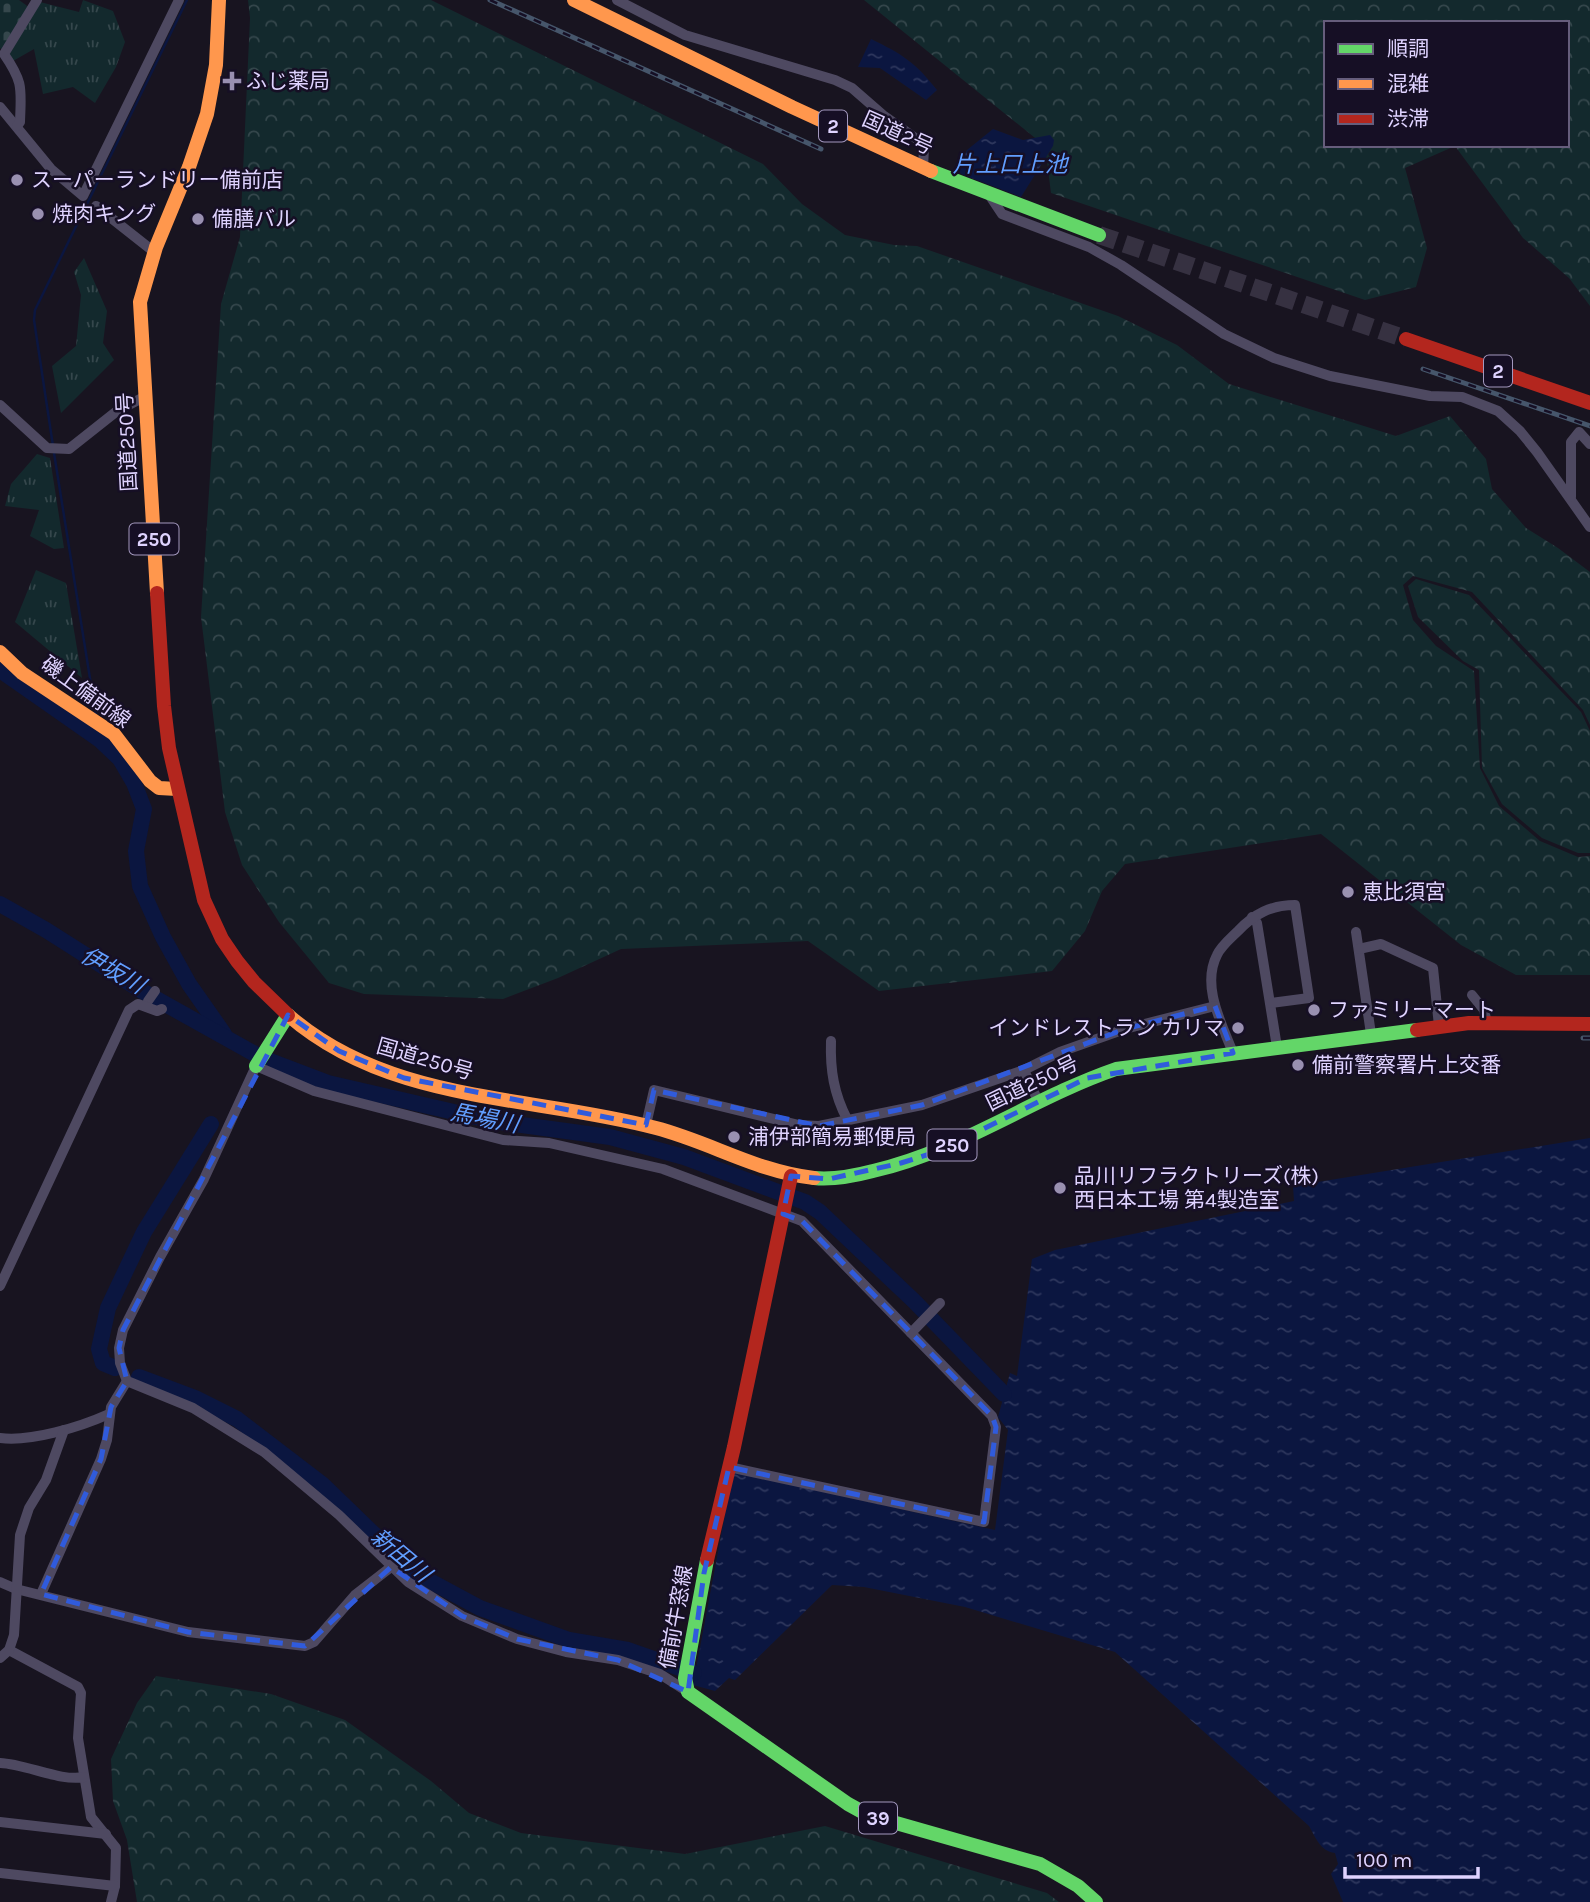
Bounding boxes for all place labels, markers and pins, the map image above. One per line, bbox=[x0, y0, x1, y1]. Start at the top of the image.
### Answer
place label: ふじ薬局 bbox=[246, 69, 330, 93]
marker: ふじ薬局 bbox=[224, 73, 240, 89]
place label: スーパーランドリー備前店 bbox=[31, 168, 283, 192]
marker: スーパーランドリー備前店 bbox=[9, 172, 25, 188]
place label: 焼肉キング bbox=[52, 202, 156, 226]
marker: 焼肉キング bbox=[30, 206, 46, 222]
place label: 備膳バル bbox=[212, 207, 296, 231]
marker: 備膳バル bbox=[190, 211, 206, 227]
place label: 恵比須宮 bbox=[1362, 880, 1446, 904]
marker: 恵比須宮 bbox=[1340, 884, 1356, 900]
place label: ファミリーマート bbox=[1328, 998, 1496, 1022]
marker: ファミリーマート bbox=[1306, 1002, 1322, 1018]
place label: インドレストラン カリマ bbox=[988, 1016, 1224, 1040]
marker: インドレストラン カリマ bbox=[1230, 1020, 1246, 1036]
place label: 備前警察署片上交番 bbox=[1312, 1053, 1501, 1077]
marker: 備前警察署片上交番 bbox=[1290, 1057, 1306, 1073]
place label: 浦伊部簡易郵便局 bbox=[748, 1125, 916, 1149]
marker: 浦伊部簡易郵便局 bbox=[726, 1129, 742, 1145]
place label: 品川リフラクトリーズ(株) 西日本工場 第4製造室 bbox=[1074, 1164, 1319, 1212]
marker: 品川リフラクトリーズ(株) 西日本工場 第4製造室 bbox=[1052, 1180, 1068, 1196]

